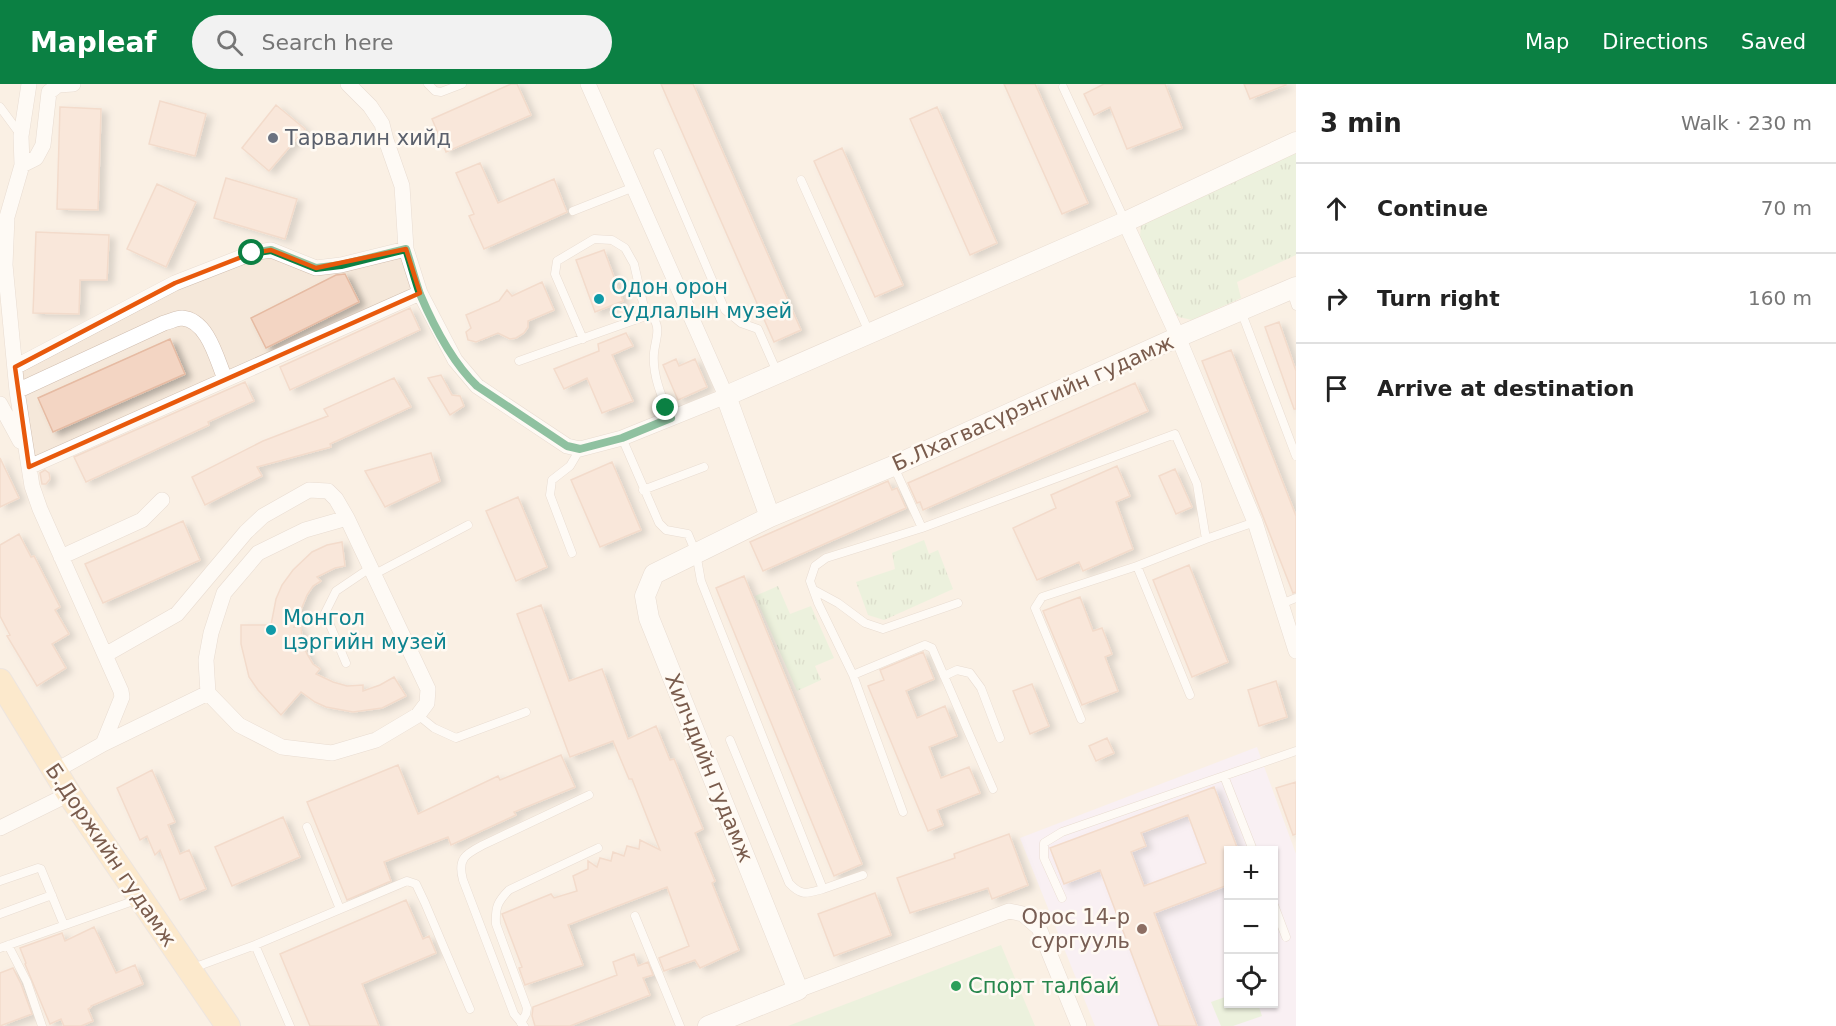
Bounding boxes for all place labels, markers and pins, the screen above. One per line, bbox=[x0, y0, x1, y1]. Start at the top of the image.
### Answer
place label: Тарвалин хийд bbox=[284, 126, 451, 150]
marker: Тарвалин хийд bbox=[266, 131, 280, 145]
place label: Одон орон судлалын музей bbox=[611, 275, 792, 323]
marker: Одон орон судлалын музей bbox=[592, 292, 606, 306]
place label: Монгол цэргийн музей bbox=[283, 606, 447, 654]
marker: Монгол цэргийн музей bbox=[264, 623, 278, 637]
place label: Орос 14-р сургууль bbox=[1021, 905, 1130, 953]
marker: Орос 14-р сургууль bbox=[1135, 922, 1149, 936]
place label: Спорт талбай bbox=[968, 974, 1119, 998]
marker: Спорт талбай bbox=[949, 979, 963, 993]

